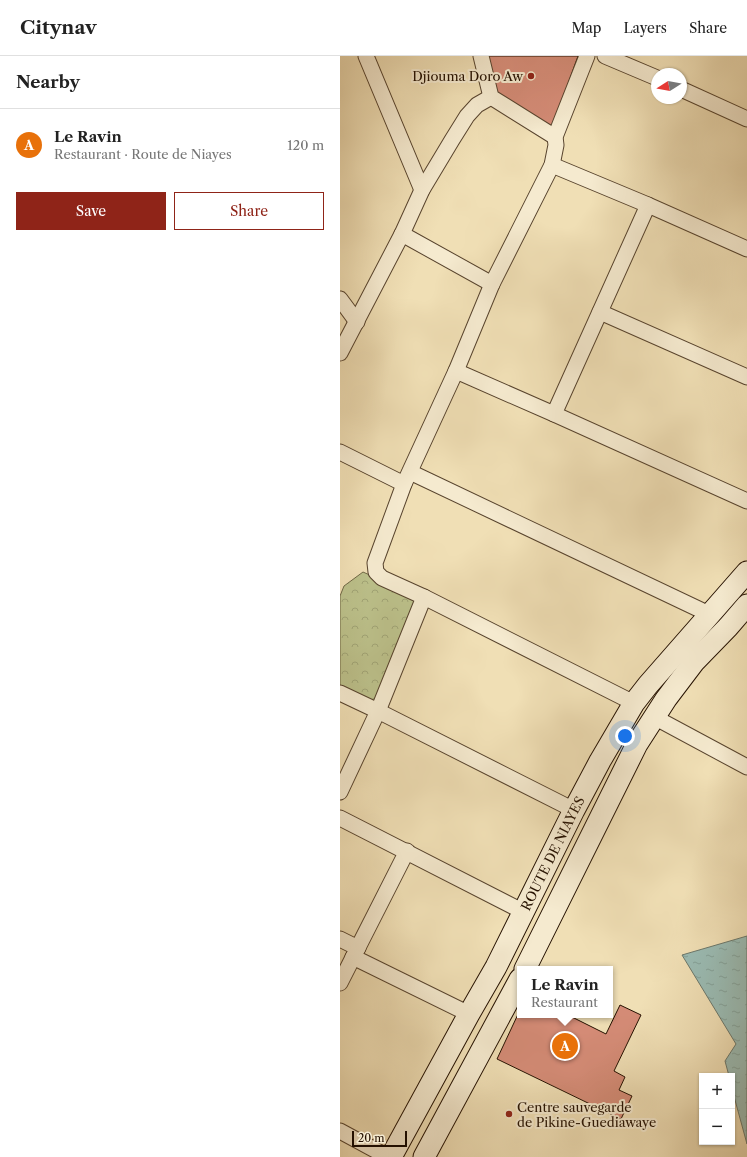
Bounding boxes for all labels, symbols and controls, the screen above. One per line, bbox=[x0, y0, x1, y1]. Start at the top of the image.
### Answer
text: Citynav bbox=[20, 16, 97, 39]
text: Map bbox=[571, 19, 601, 37]
text: Layers bbox=[623, 19, 667, 37]
text: Share bbox=[689, 19, 727, 37]
place label: Djiouma Doro Aw bbox=[412, 68, 523, 84]
north arrow bbox=[651, 68, 687, 104]
marker: Djiouma Doro Aw bbox=[526, 71, 536, 81]
text: Nearby bbox=[16, 72, 80, 92]
text: Le Ravin bbox=[54, 127, 122, 146]
text: A bbox=[24, 137, 34, 153]
text: 120 m bbox=[287, 137, 324, 153]
text: Restaurant · Route de Niayes bbox=[54, 146, 232, 162]
button: Save bbox=[16, 192, 166, 230]
button: Share bbox=[174, 192, 324, 230]
your location bbox=[615, 726, 635, 746]
street label: ROUTE DE NIAYES bbox=[517, 793, 588, 913]
popup bbox=[517, 966, 613, 1018]
text: Le Ravin bbox=[531, 975, 599, 994]
text: Restaurant bbox=[531, 994, 598, 1010]
pin: A bbox=[552, 1031, 578, 1061]
map controls bbox=[699, 1073, 735, 1145]
button: + bbox=[699, 1073, 735, 1109]
place label: Centre sauvegarde de Pikine-Guediawaye bbox=[517, 1099, 656, 1130]
marker: Centre sauvegarde de Pikine-Guediawaye bbox=[504, 1109, 514, 1119]
button: − bbox=[699, 1109, 735, 1145]
scale bar bbox=[352, 1129, 407, 1148]
text: 20 m bbox=[358, 1131, 384, 1145]

